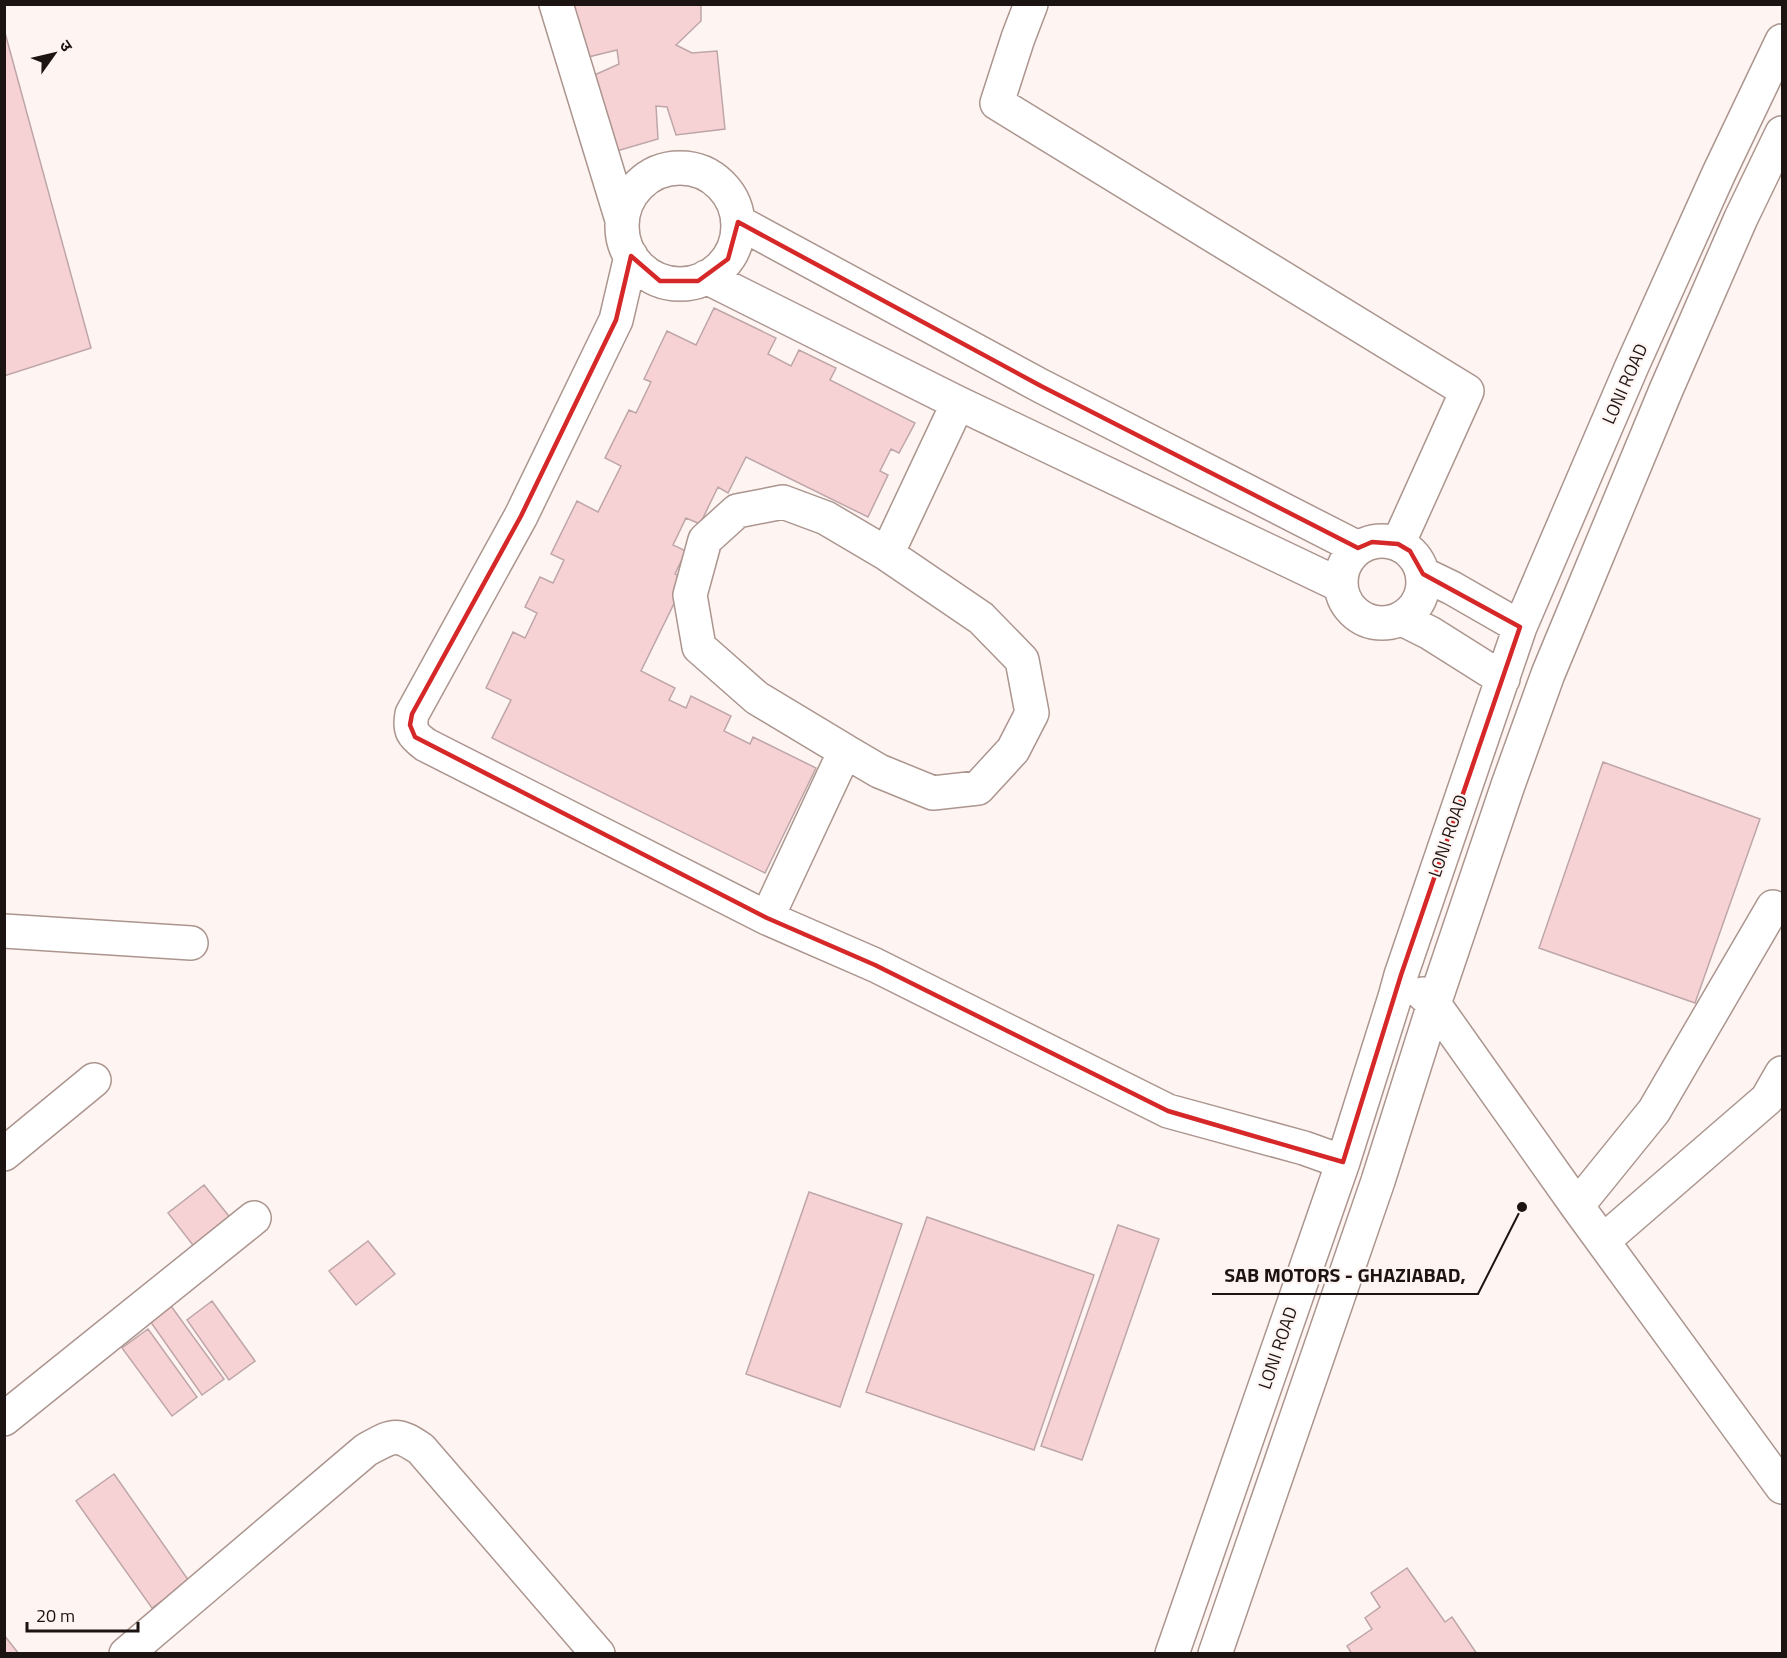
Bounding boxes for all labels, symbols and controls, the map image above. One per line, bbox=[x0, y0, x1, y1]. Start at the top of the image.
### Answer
north arrow bbox=[24, 24, 84, 84]
text: उ bbox=[54, 35, 79, 57]
street label: LONI ROAD bbox=[1595, 339, 1654, 428]
street label: LONI ROAD bbox=[1421, 791, 1474, 881]
callout: SAB MOTORS - GHAZIABAD, bbox=[1212, 1256, 1478, 1294]
text: SAB MOTORS - GHAZIABAD, bbox=[1224, 1259, 1466, 1290]
street label: LONI ROAD bbox=[1251, 1303, 1304, 1393]
scale bar bbox=[27, 1595, 138, 1633]
text: 20 m bbox=[36, 1602, 75, 1629]

